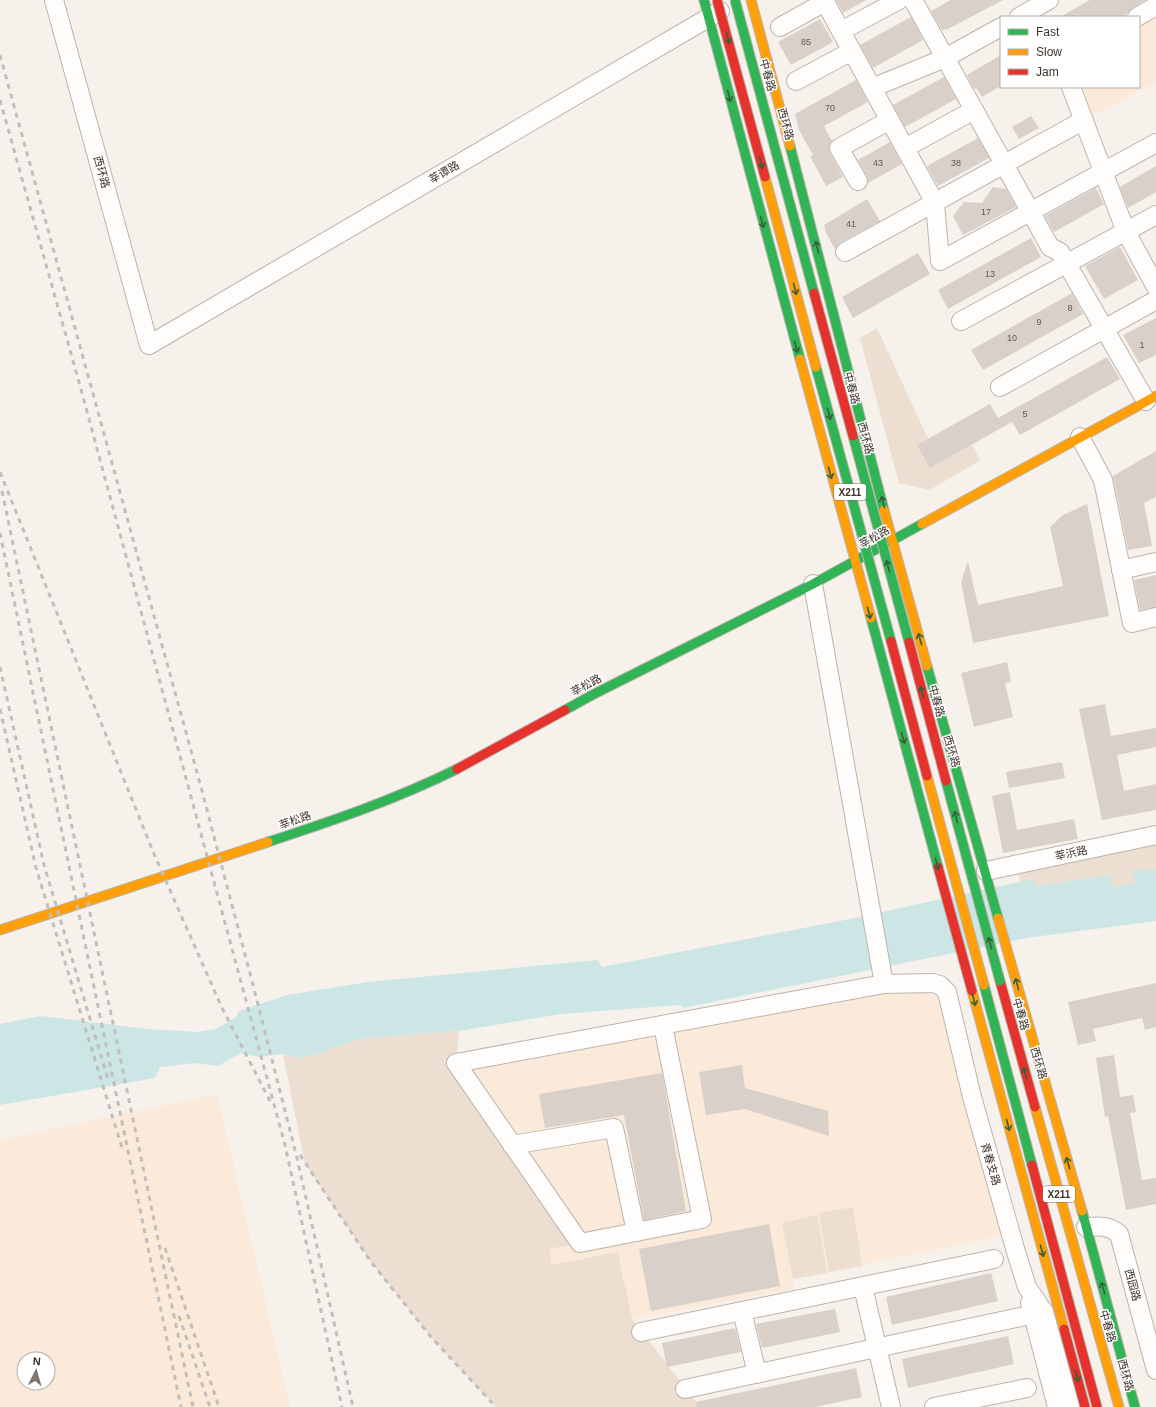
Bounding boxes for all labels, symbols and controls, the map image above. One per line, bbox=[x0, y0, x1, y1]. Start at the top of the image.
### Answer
legend bbox=[1000, 16, 1140, 88]
text: Fast bbox=[1036, 25, 1060, 39]
one-way arrow bbox=[724, 31, 732, 44]
house number: 85 bbox=[801, 37, 811, 47]
text: Slow bbox=[1036, 45, 1062, 59]
street label: 中春路 bbox=[758, 58, 778, 92]
text: Jam bbox=[1036, 65, 1059, 79]
one-way arrow bbox=[726, 89, 734, 102]
house number: 70 bbox=[825, 103, 835, 113]
street label: 西环路 bbox=[776, 107, 796, 141]
street label: 西环路 bbox=[92, 155, 112, 189]
one-way arrow bbox=[758, 156, 766, 169]
house number: 43 bbox=[873, 158, 883, 168]
house number: 38 bbox=[951, 158, 961, 168]
street label: 莘谭路 bbox=[427, 159, 461, 185]
house number: 17 bbox=[981, 207, 991, 217]
one-way arrow bbox=[759, 215, 766, 228]
house number: 41 bbox=[846, 219, 856, 229]
one-way arrow bbox=[812, 241, 820, 254]
house number: 13 bbox=[985, 269, 995, 279]
one-way arrow bbox=[792, 282, 800, 295]
house number: 8 bbox=[1067, 303, 1073, 313]
house number: 9 bbox=[1036, 317, 1042, 327]
house number: 10 bbox=[1007, 333, 1017, 343]
one-way arrow bbox=[793, 340, 801, 353]
house number: 1 bbox=[1139, 340, 1145, 350]
street label: 中春路 bbox=[842, 371, 862, 405]
one-way arrow bbox=[826, 407, 834, 420]
house number: 5 bbox=[1022, 409, 1028, 419]
street label: 西环路 bbox=[856, 421, 876, 455]
one-way arrow bbox=[827, 466, 835, 479]
road number: X211 bbox=[834, 484, 866, 500]
one-way arrow bbox=[878, 496, 886, 509]
street label: 莘松路 bbox=[857, 524, 891, 550]
one-way arrow bbox=[884, 560, 891, 573]
one-way arrow bbox=[865, 606, 873, 619]
one-way arrow bbox=[916, 633, 923, 646]
street label: 莘松路 bbox=[569, 672, 603, 698]
street label: 中春路 bbox=[927, 684, 947, 718]
one-way arrow bbox=[918, 686, 925, 699]
one-way arrow bbox=[900, 731, 907, 744]
street label: 西环路 bbox=[942, 733, 962, 769]
street label: 莘松路 bbox=[277, 809, 313, 831]
one-way arrow bbox=[952, 811, 959, 824]
street label: 莘浜路 bbox=[1054, 844, 1088, 862]
one-way arrow bbox=[934, 857, 941, 870]
one-way arrow bbox=[985, 937, 993, 950]
one-way arrow bbox=[1013, 978, 1020, 991]
one-way arrow bbox=[971, 993, 978, 1006]
street label: 中春路 bbox=[1011, 996, 1031, 1032]
street label: 西环路 bbox=[1029, 1045, 1049, 1081]
one-way arrow bbox=[1021, 1066, 1028, 1079]
one-way arrow bbox=[1005, 1119, 1012, 1132]
street label: 青春支路 bbox=[979, 1141, 1003, 1187]
one-way arrow bbox=[1064, 1157, 1071, 1170]
road number: X211 bbox=[1043, 1186, 1075, 1202]
one-way arrow bbox=[1039, 1244, 1047, 1257]
street label: 西园路 bbox=[1123, 1268, 1143, 1302]
one-way arrow bbox=[1099, 1282, 1106, 1295]
street label: 中春路 bbox=[1098, 1308, 1118, 1344]
north arrow bbox=[16, 1351, 56, 1391]
text: N bbox=[32, 1355, 41, 1367]
street label: 西环路 bbox=[1116, 1358, 1136, 1392]
one-way arrow bbox=[1073, 1370, 1081, 1383]

